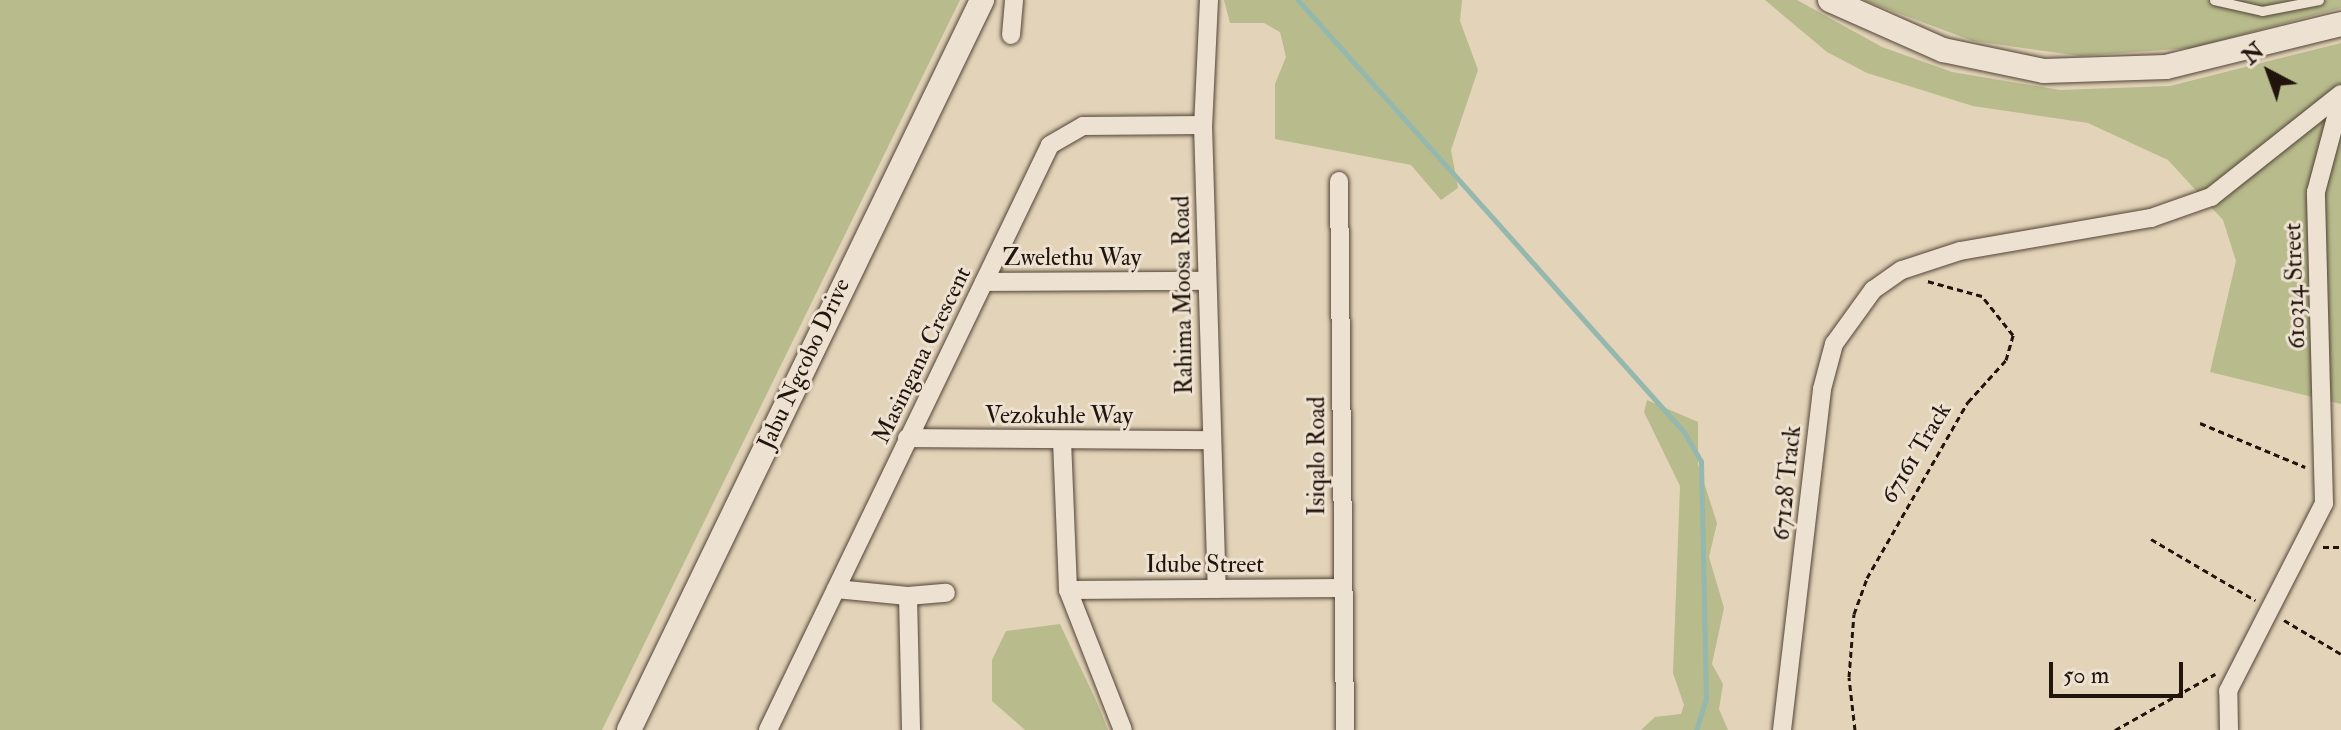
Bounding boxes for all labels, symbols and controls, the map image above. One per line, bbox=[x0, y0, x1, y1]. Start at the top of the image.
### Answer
north arrow bbox=[2229, 32, 2309, 112]
text: N bbox=[2237, 37, 2270, 71]
street label: Rahima Moosa Road bbox=[1167, 195, 1199, 395]
street label: 610314 Street bbox=[2278, 222, 2312, 350]
street label: Zwelethu Way bbox=[1003, 244, 1141, 272]
street label: Masingana Crescent bbox=[867, 262, 977, 448]
street label: Jabu Ngcobo Drive bbox=[752, 274, 856, 454]
street label: Isiqalo Road bbox=[1303, 396, 1331, 516]
street label: 67161 Track bbox=[1875, 397, 1957, 509]
street label: Vezokuhle Way bbox=[985, 402, 1133, 430]
street label: 67128 Track bbox=[1767, 424, 1807, 542]
street label: Idube Street bbox=[1146, 551, 1264, 579]
scale bar bbox=[2053, 646, 2187, 696]
text: 50 m bbox=[2063, 660, 2109, 691]

